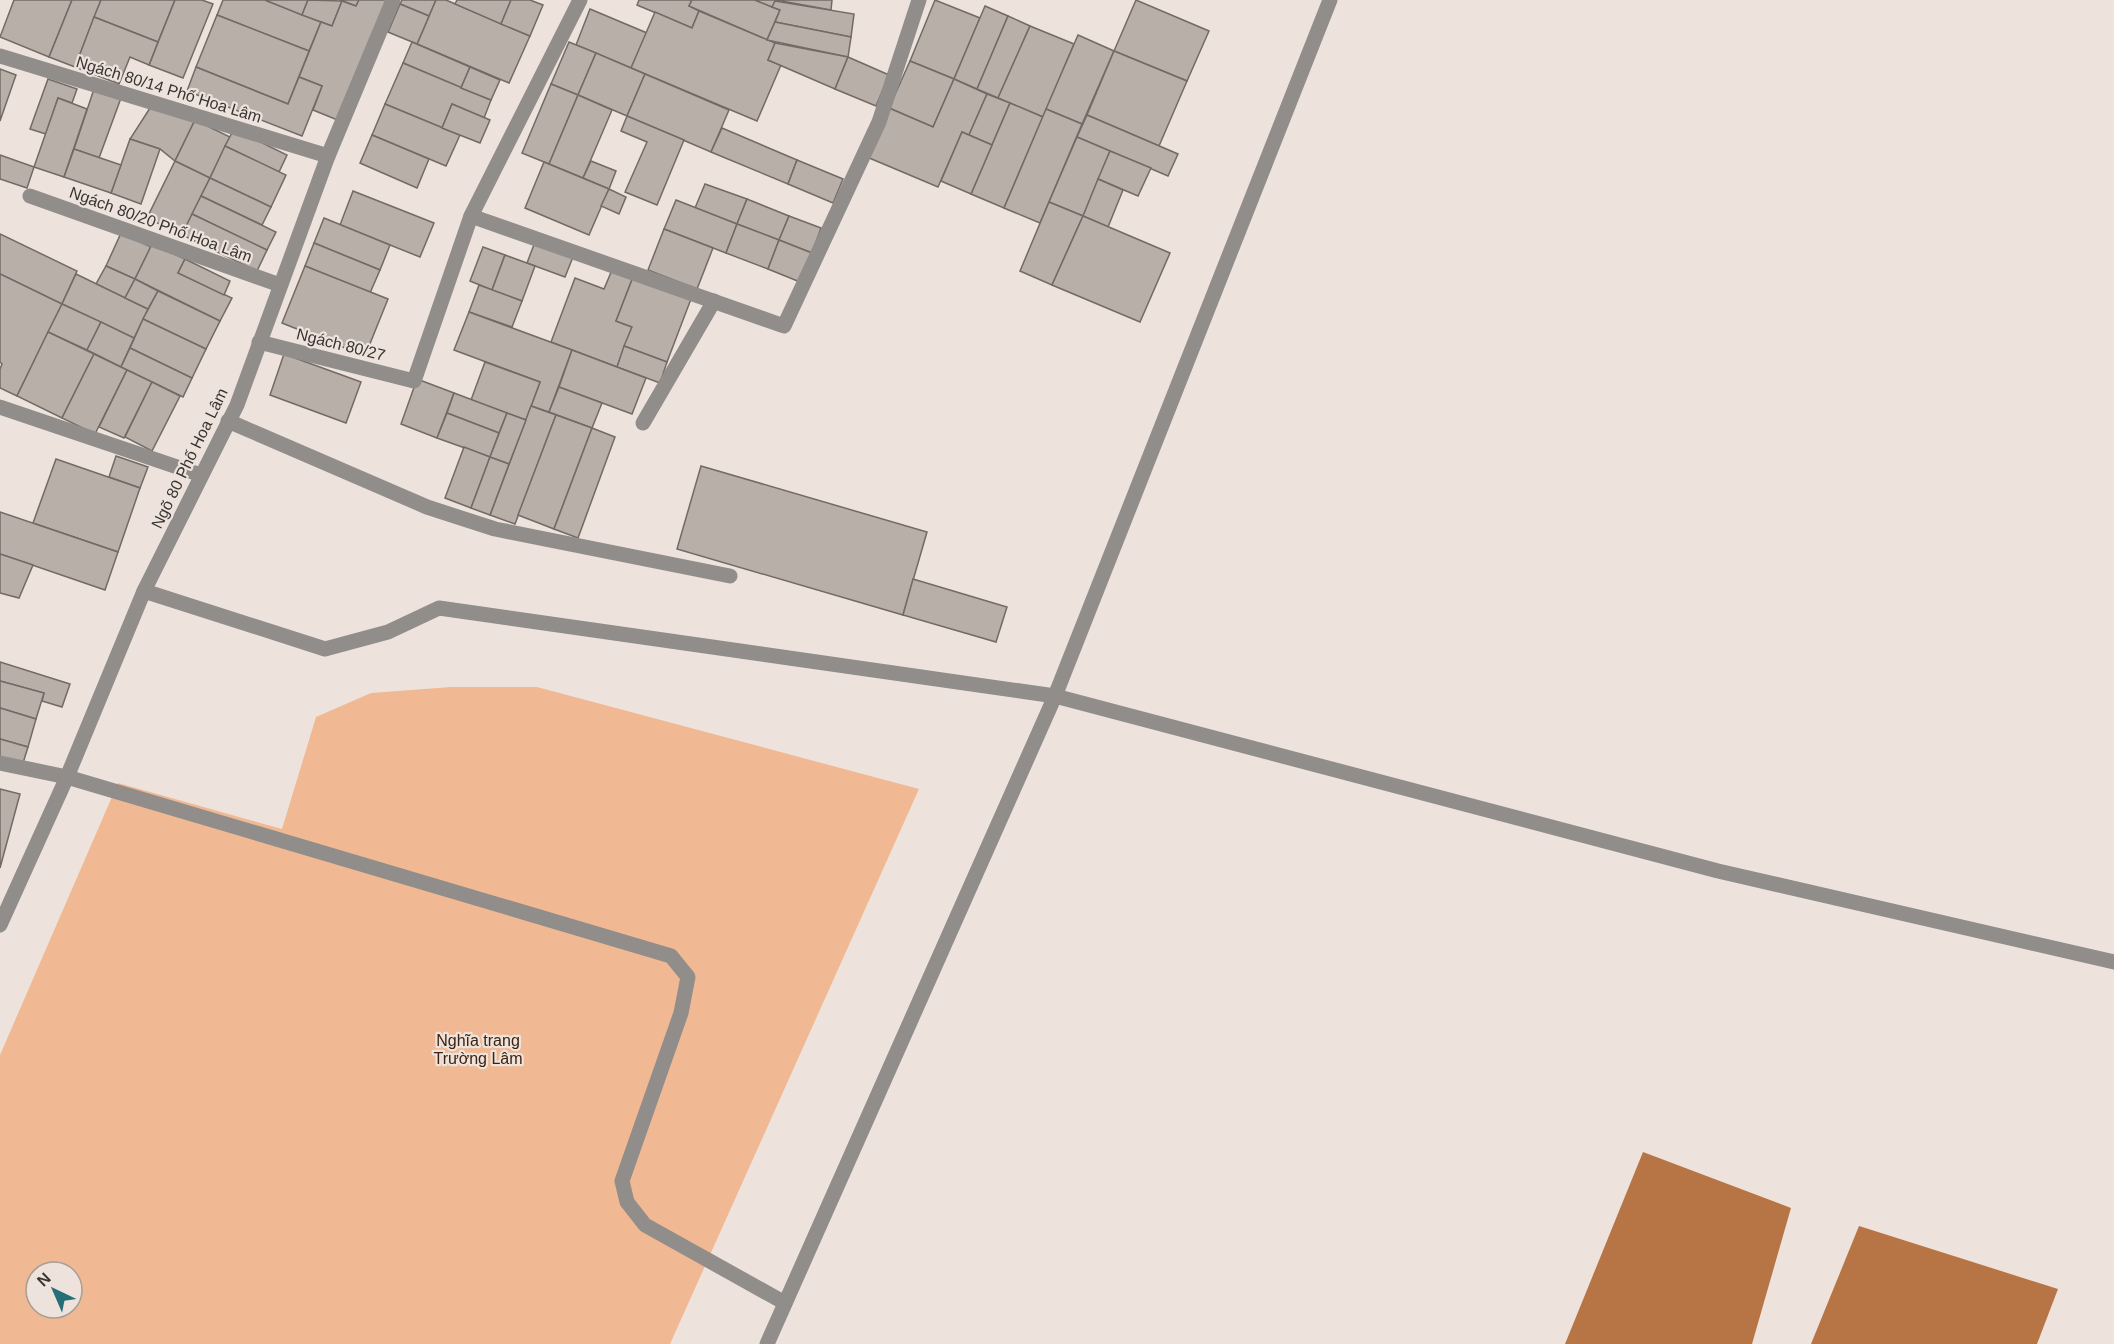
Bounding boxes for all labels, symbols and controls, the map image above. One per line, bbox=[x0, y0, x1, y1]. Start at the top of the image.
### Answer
street label: Ngách 80/14 Phố Hoa Lâm bbox=[74, 53, 264, 126]
street label: Ngách 80/20 Phố Hoa Lâm bbox=[67, 183, 254, 265]
street label: Ngách 80/27 bbox=[295, 325, 387, 364]
street label: Ngõ 80 Phố Hoa Lâm bbox=[148, 385, 231, 531]
park label: Nghĩa trang Trường Lâm bbox=[433, 1032, 523, 1067]
north arrow bbox=[24, 1260, 84, 1320]
text: N bbox=[34, 1269, 54, 1290]

